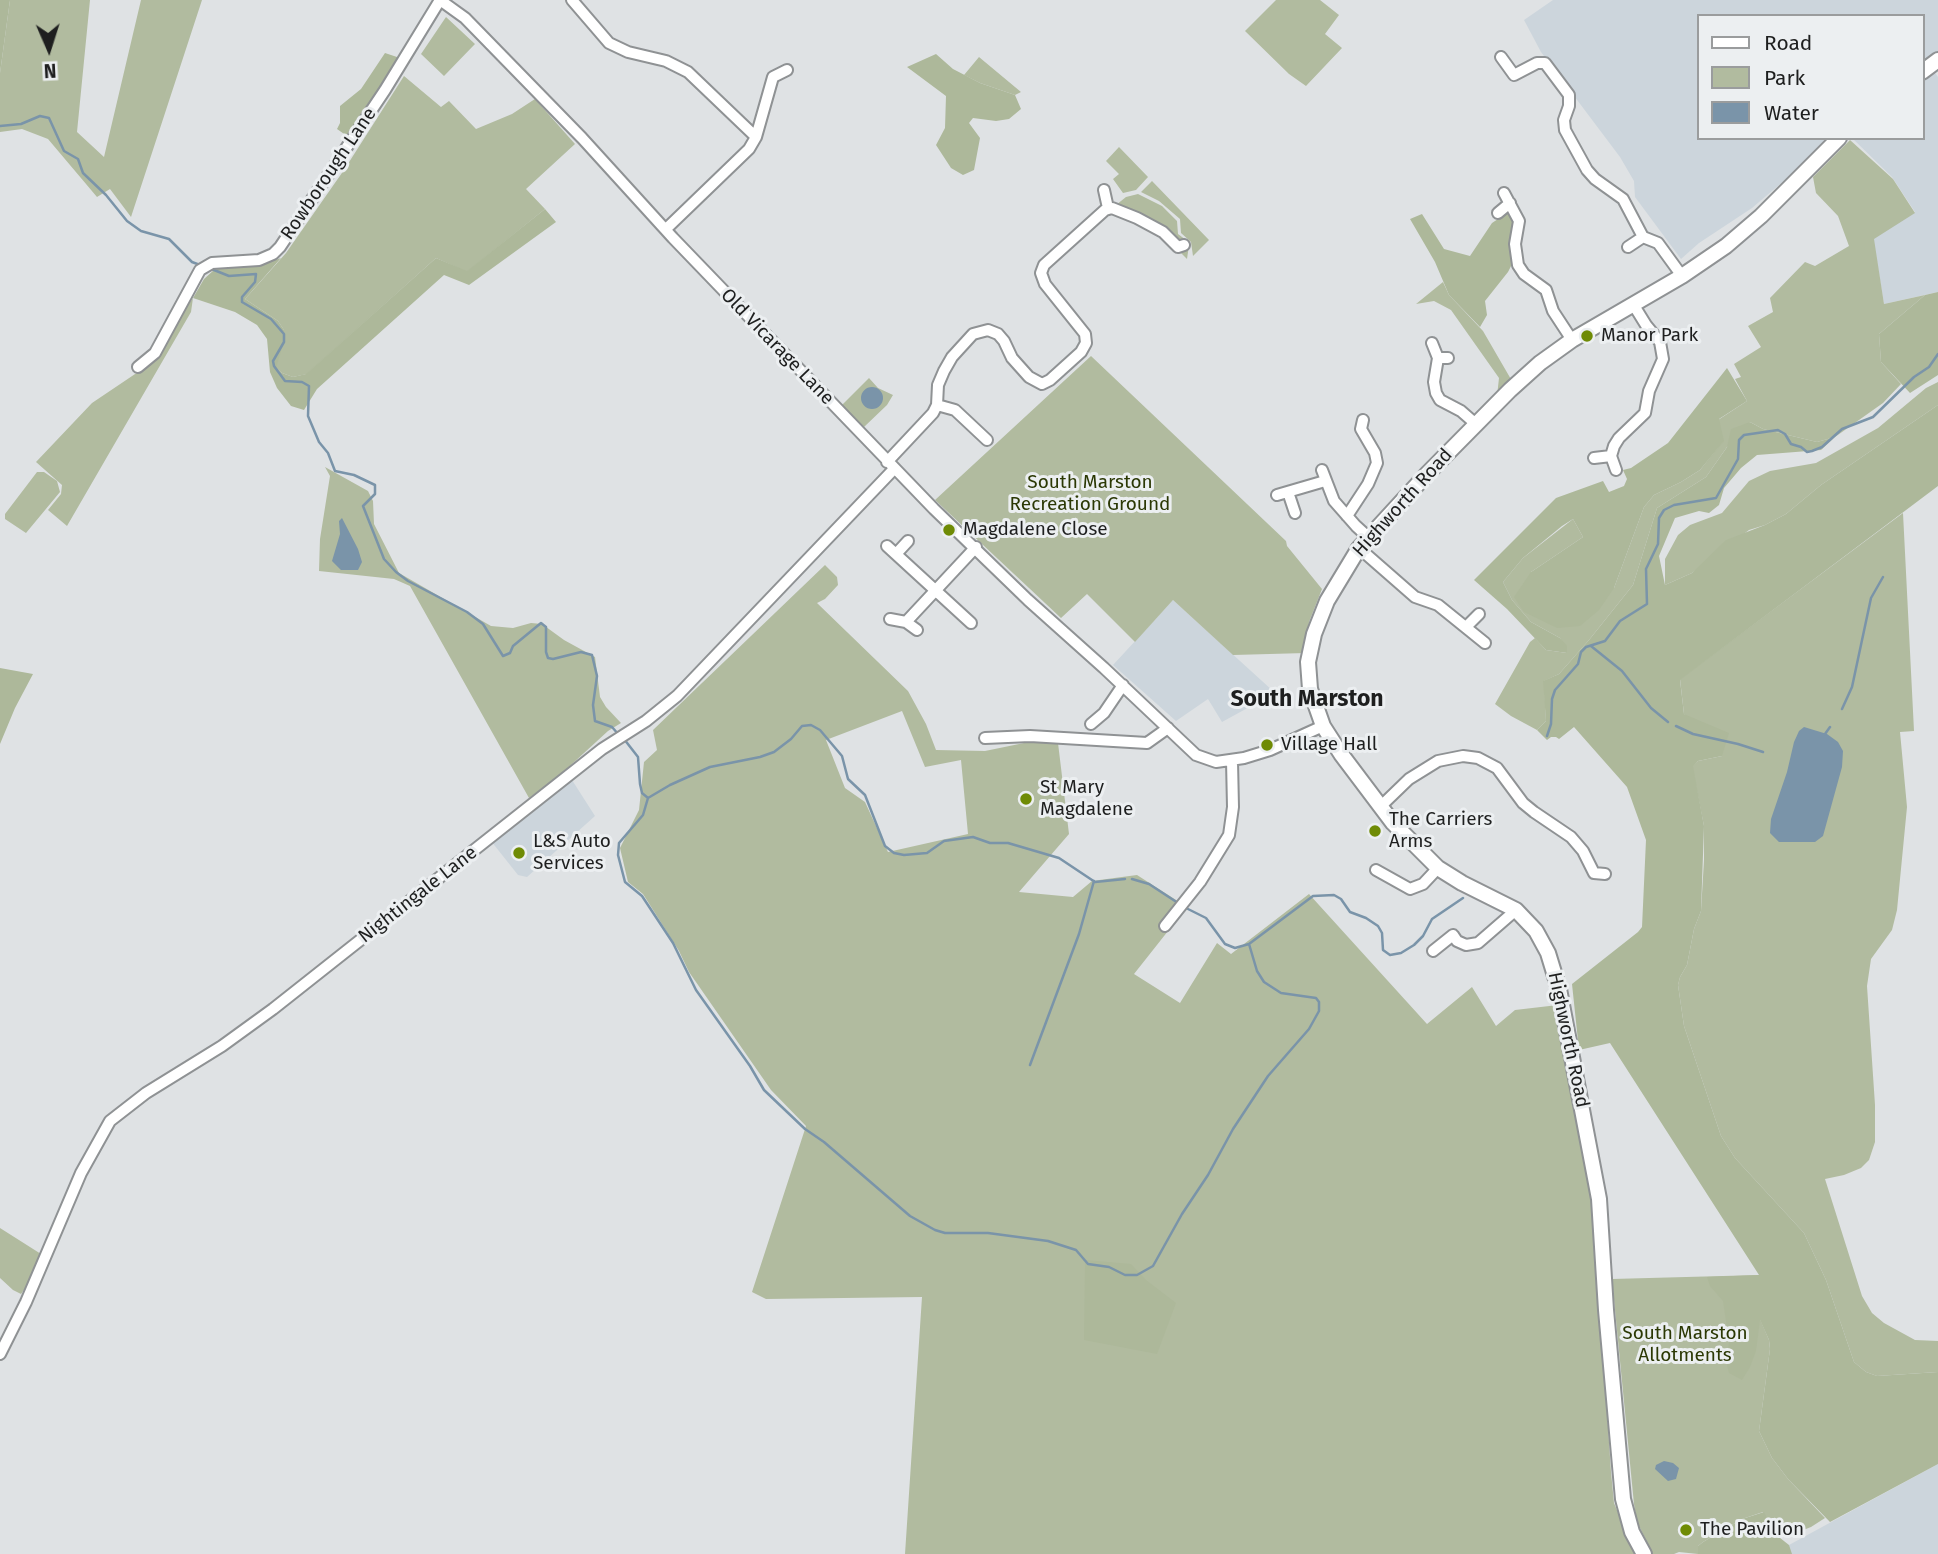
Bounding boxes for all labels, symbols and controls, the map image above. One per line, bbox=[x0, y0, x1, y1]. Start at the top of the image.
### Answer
north arrow bbox=[14, 14, 84, 84]
legend bbox=[1696, 14, 1924, 140]
text: Road bbox=[1764, 30, 1812, 56]
text: N bbox=[43, 59, 57, 82]
text: Park bbox=[1764, 65, 1805, 91]
text: Water bbox=[1764, 100, 1819, 126]
street label: Rowborough Lane bbox=[276, 104, 382, 244]
street label: Old Vicarage Lane bbox=[716, 284, 838, 410]
place label: Manor Park bbox=[1601, 325, 1698, 347]
marker: Manor Park bbox=[1579, 328, 1595, 344]
street label: Highworth Road bbox=[1348, 444, 1458, 562]
park label: South Marston Recreation Ground bbox=[1010, 472, 1170, 516]
place label: Magdalene Close bbox=[963, 519, 1108, 541]
marker: Magdalene Close bbox=[941, 522, 957, 538]
district label: South Marston bbox=[1230, 686, 1384, 714]
place label: Village Hall bbox=[1281, 734, 1377, 756]
marker: Village Hall bbox=[1259, 737, 1275, 753]
place label: St Mary Magdalene bbox=[1040, 777, 1133, 821]
marker: St Mary Magdalene bbox=[1018, 791, 1034, 807]
place label: The Carriers Arms bbox=[1389, 809, 1492, 853]
marker: The Carriers Arms bbox=[1367, 823, 1383, 839]
place label: L&S Auto Services bbox=[533, 831, 611, 875]
street label: Nightingale Lane bbox=[354, 842, 482, 948]
marker: L&S Auto Services bbox=[511, 845, 527, 861]
street label: Highworth Road bbox=[1542, 970, 1594, 1110]
park label: South Marston Allotments bbox=[1622, 1323, 1748, 1367]
place label: The Pavilion bbox=[1700, 1519, 1804, 1541]
marker: The Pavilion bbox=[1678, 1522, 1694, 1538]

